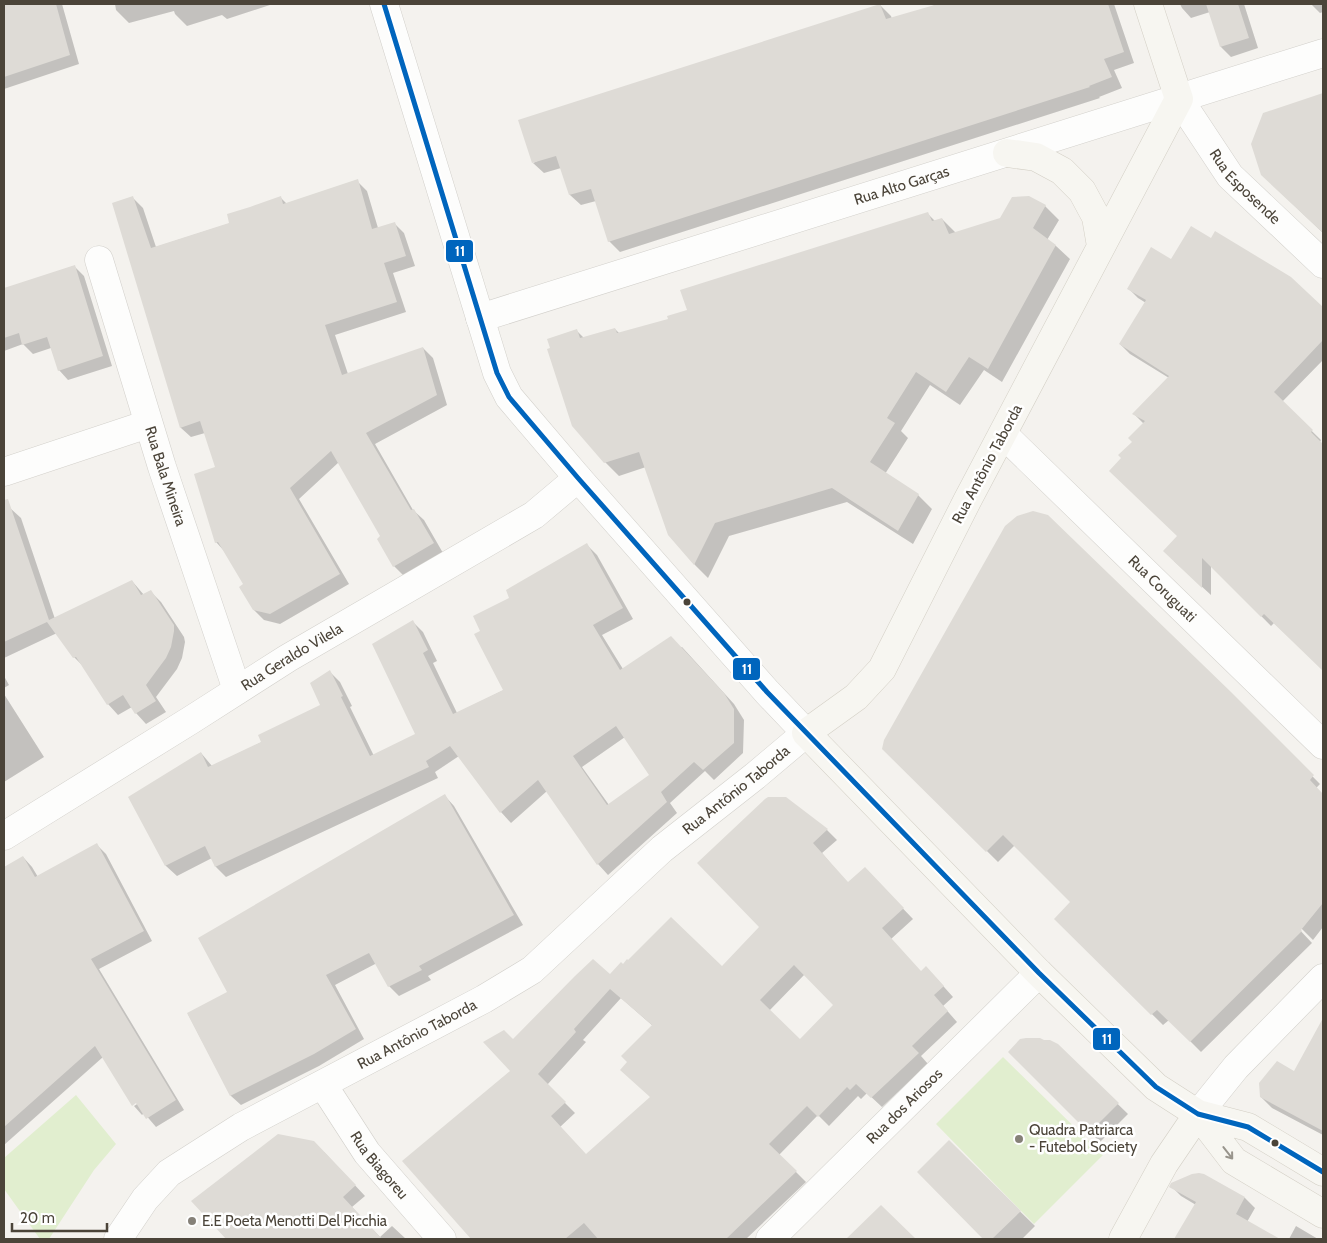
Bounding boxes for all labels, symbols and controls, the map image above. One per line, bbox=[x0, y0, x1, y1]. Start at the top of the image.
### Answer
street label: Rua Esposende bbox=[1206, 145, 1284, 228]
street label: Rua Alto Garças bbox=[852, 162, 951, 209]
line badge: 11 bbox=[445, 239, 474, 263]
text: 11 bbox=[455, 242, 465, 260]
street label: Rua Antônio Taborda bbox=[948, 401, 1026, 527]
street label: Rua Bala Mineira bbox=[141, 424, 190, 529]
street label: Rua Coruguati bbox=[1124, 552, 1200, 626]
unlabelled marker bbox=[682, 597, 692, 607]
street label: Rua Geraldo Vilela bbox=[238, 619, 346, 695]
line badge: 11 bbox=[732, 657, 761, 681]
text: 11 bbox=[742, 660, 752, 678]
street label: Rua Antônio Taborda bbox=[679, 741, 794, 839]
street label: Rua Antônio Taborda bbox=[354, 995, 480, 1073]
line badge: 11 bbox=[1092, 1027, 1121, 1051]
text: 11 bbox=[1102, 1030, 1112, 1048]
street label: Rua dos Ariosos bbox=[863, 1065, 946, 1148]
place label: Quadra Patriarca - Futebol Society bbox=[1029, 1121, 1138, 1156]
street label: Rua Biagoreu bbox=[346, 1128, 412, 1203]
marker: Quadra Patriarca - Futebol Society bbox=[1013, 1133, 1025, 1145]
unlabelled marker bbox=[1270, 1138, 1280, 1148]
one-way arrow bbox=[1222, 1146, 1233, 1159]
scale bar bbox=[12, 1200, 108, 1232]
text: 20 m bbox=[20, 1209, 55, 1227]
place label: E.E Poeta Menotti Del Picchia bbox=[202, 1212, 388, 1230]
marker: E.E Poeta Menotti Del Picchia bbox=[186, 1215, 198, 1227]

